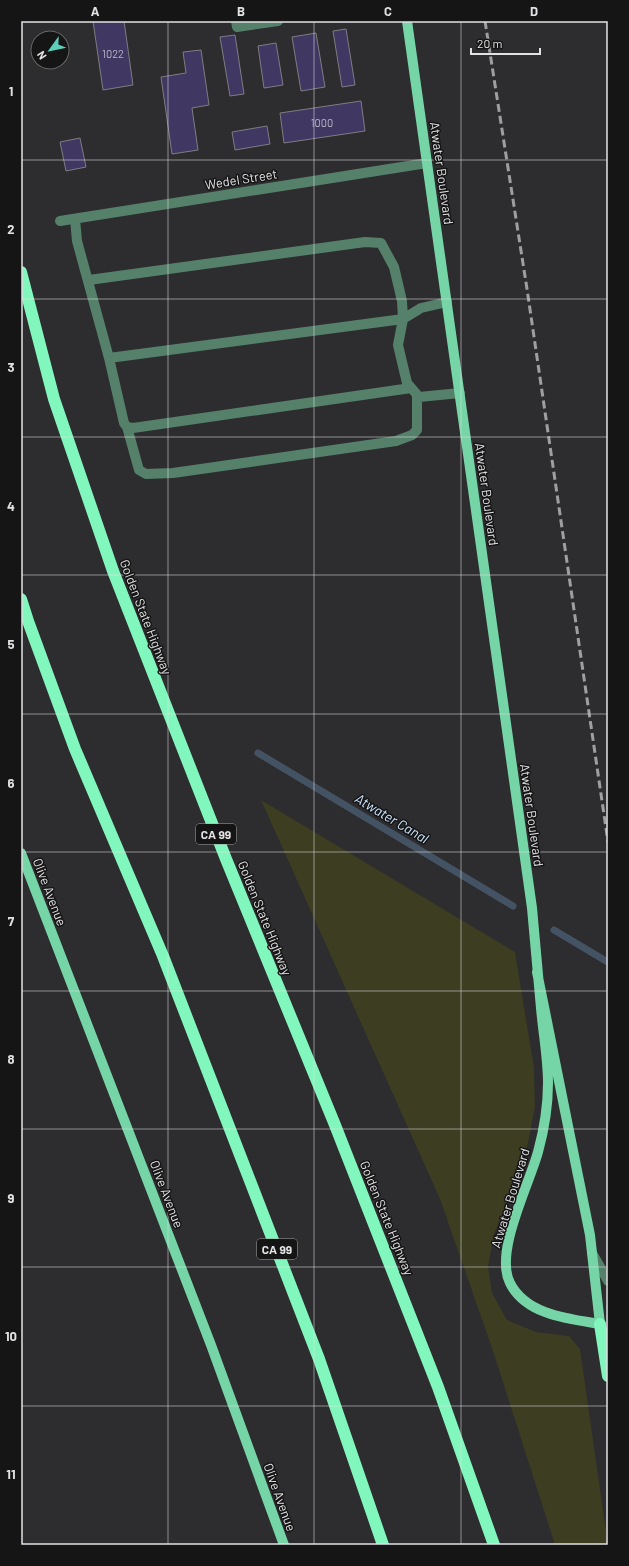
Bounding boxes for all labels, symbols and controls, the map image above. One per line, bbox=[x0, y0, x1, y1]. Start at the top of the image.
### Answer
text: A bbox=[91, 3, 100, 19]
text: B bbox=[237, 3, 245, 19]
text: C bbox=[384, 3, 392, 19]
text: D bbox=[530, 3, 538, 19]
north arrow bbox=[30, 30, 70, 70]
scale bar bbox=[471, 30, 540, 56]
text: 20 m bbox=[477, 36, 503, 50]
house number: 1022 bbox=[102, 47, 124, 60]
text: N bbox=[34, 49, 49, 62]
text: 1 bbox=[9, 83, 13, 99]
house number: 1000 bbox=[311, 116, 333, 129]
street label: Atwater Boulevard bbox=[427, 121, 457, 225]
street label: Wedel Street bbox=[204, 165, 278, 193]
text: 2 bbox=[7, 221, 15, 237]
text: 3 bbox=[7, 359, 15, 375]
street label: Atwater Boulevard bbox=[472, 442, 502, 546]
text: 4 bbox=[7, 498, 15, 514]
street label: Golden State Highway bbox=[117, 557, 175, 677]
text: 5 bbox=[7, 636, 15, 652]
street label: Atwater Boulevard bbox=[517, 763, 547, 867]
text: 6 bbox=[8, 775, 15, 791]
water label: Atwater Canal bbox=[352, 789, 432, 847]
road number: CA 99 bbox=[196, 824, 236, 844]
street label: Olive Avenue bbox=[30, 856, 70, 928]
street label: Golden State Highway bbox=[235, 858, 295, 978]
text: 7 bbox=[8, 913, 15, 929]
text: 8 bbox=[7, 1051, 15, 1067]
street label: Atwater Boulevard bbox=[487, 1146, 533, 1250]
street label: Olive Avenue bbox=[147, 1158, 187, 1230]
street label: Golden State Highway bbox=[357, 1158, 417, 1278]
text: 9 bbox=[8, 1190, 15, 1206]
road number: CA 99 bbox=[257, 1239, 297, 1259]
text: 10 bbox=[5, 1328, 17, 1344]
street label: Olive Avenue bbox=[260, 1461, 300, 1533]
text: 11 bbox=[6, 1466, 16, 1482]

